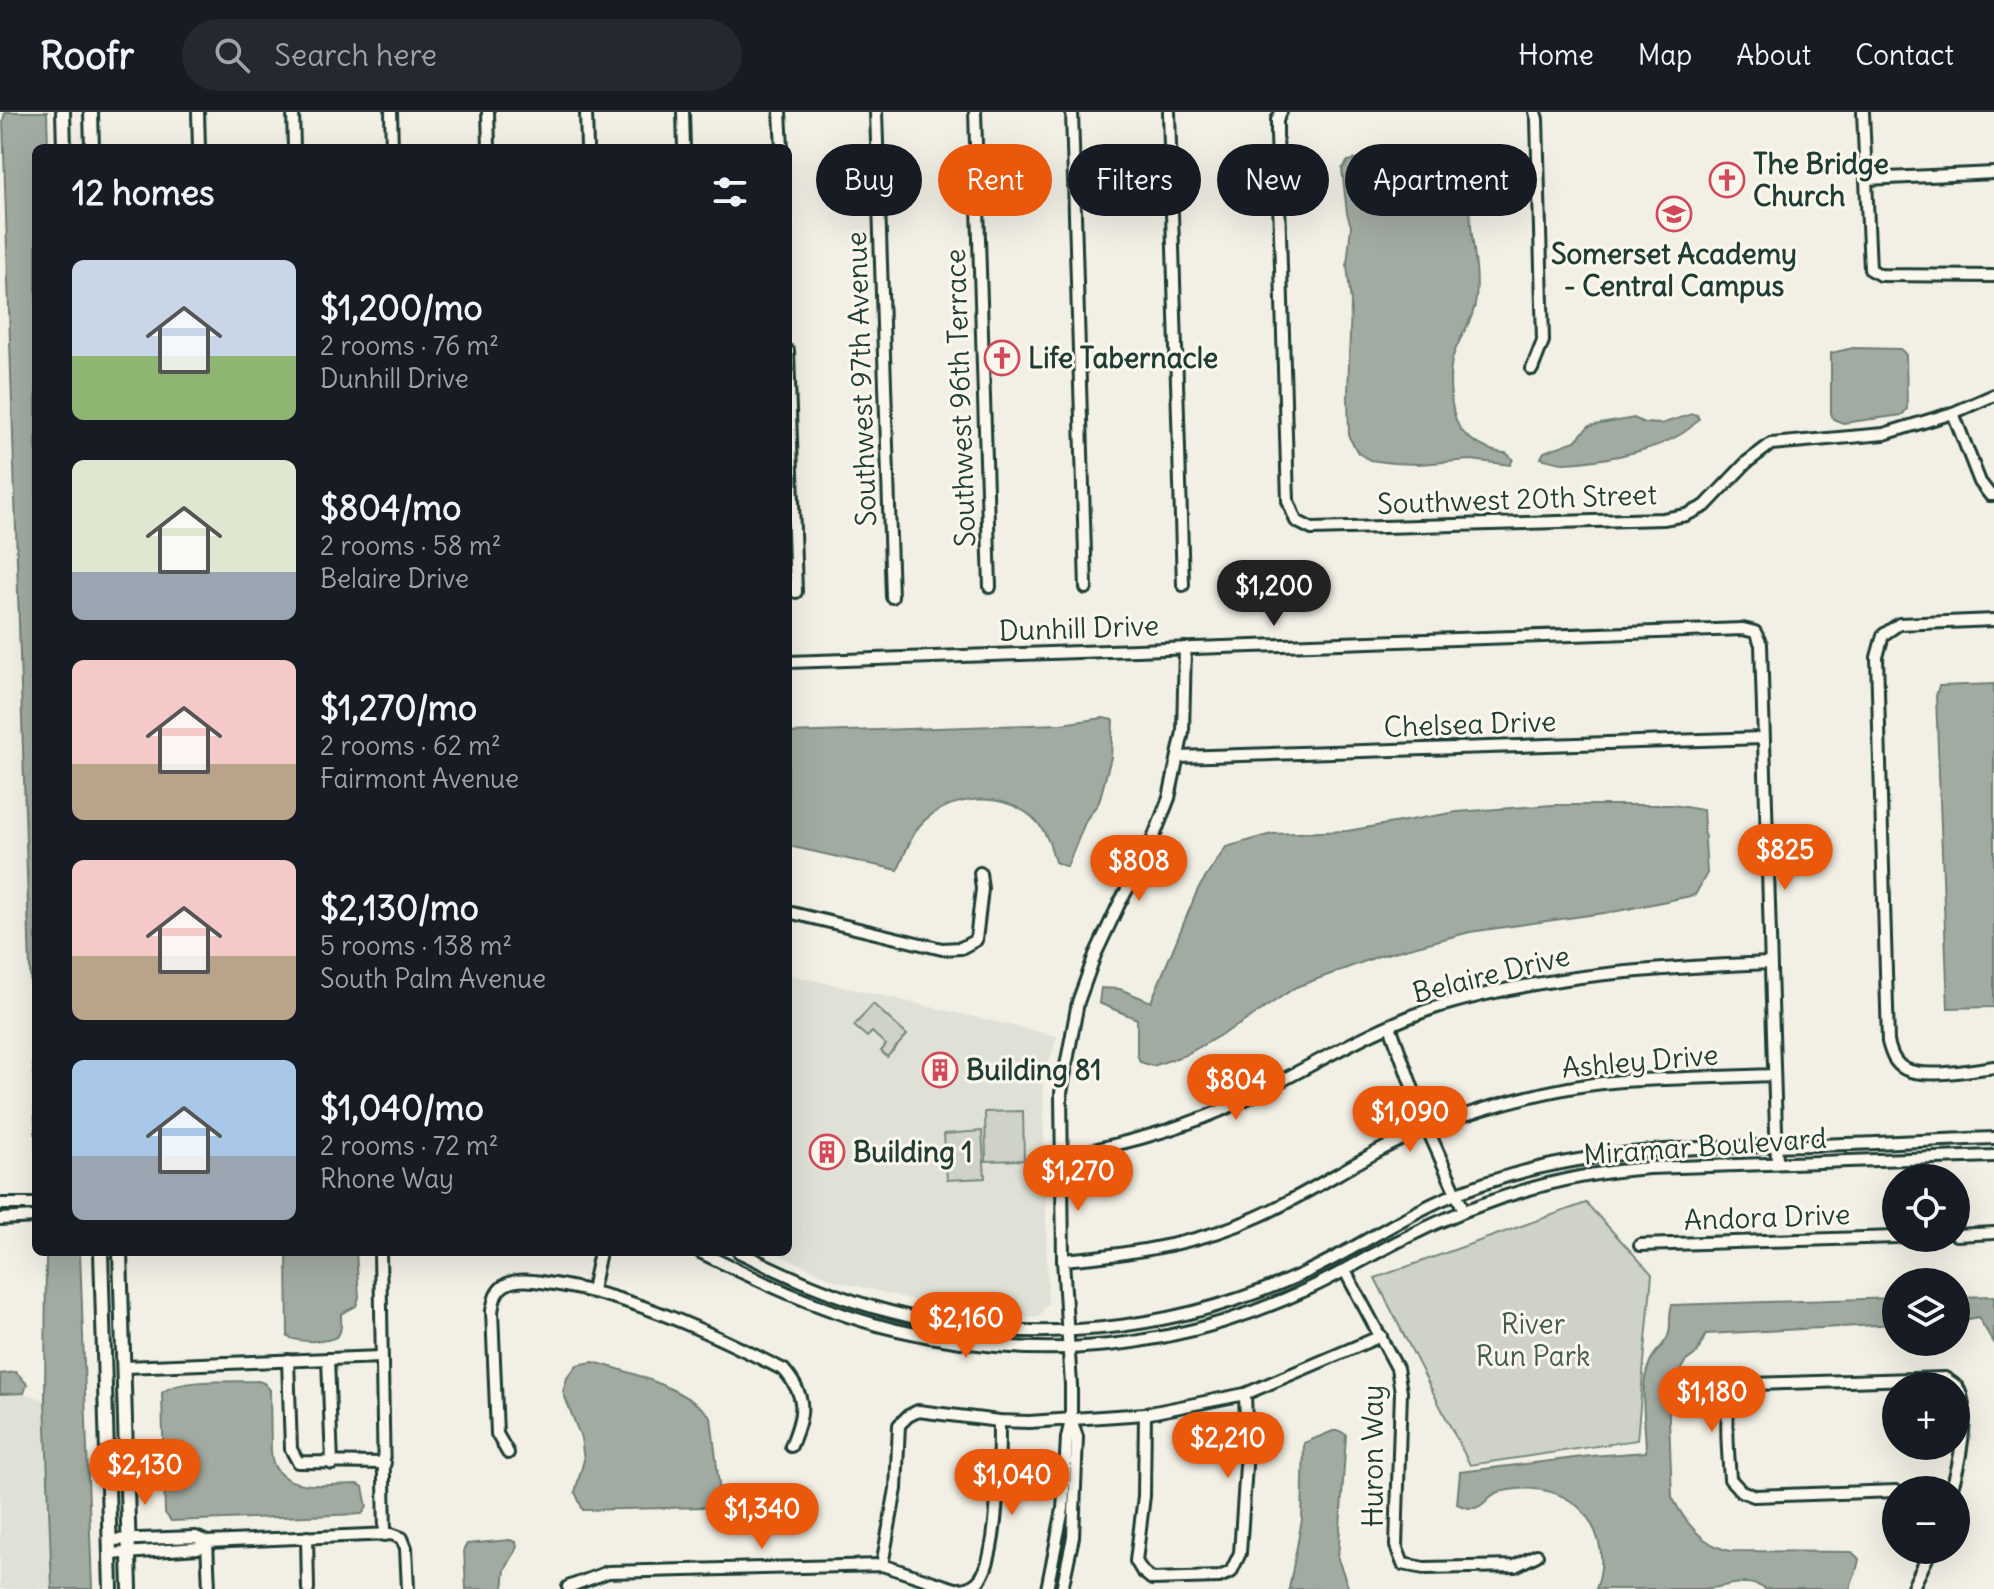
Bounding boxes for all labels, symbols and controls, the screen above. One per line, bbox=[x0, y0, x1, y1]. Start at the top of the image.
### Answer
search box bbox=[182, 19, 742, 91]
text: Roofr bbox=[40, 32, 134, 79]
icon: search bbox=[210, 33, 254, 77]
text: Search here bbox=[274, 36, 437, 74]
text: Home bbox=[1518, 37, 1594, 73]
text: Map bbox=[1638, 37, 1692, 73]
text: About bbox=[1736, 37, 1811, 73]
text: Contact bbox=[1855, 37, 1954, 73]
chip: Buy bbox=[816, 144, 922, 216]
chip: Rent bbox=[938, 144, 1052, 216]
chip: Filters bbox=[1068, 144, 1201, 216]
chip: New bbox=[1217, 144, 1329, 216]
chip: Apartment bbox=[1345, 144, 1537, 216]
place label: The Bridge Church bbox=[1753, 146, 1889, 214]
church icon: The Bridge Church bbox=[1708, 161, 1746, 199]
icon: filters bbox=[708, 170, 752, 214]
text: 12 homes bbox=[72, 171, 215, 214]
school or university icon: Somerset Academy - Central Campus bbox=[1655, 195, 1693, 233]
street label: Southwest 97th Avenue bbox=[838, 231, 884, 527]
place label: Somerset Academy - Central Campus bbox=[1551, 236, 1797, 304]
street label: Southwest 96th Terrace bbox=[937, 248, 983, 548]
text: $1,200/mo bbox=[320, 286, 483, 329]
icon: home bbox=[136, 292, 232, 388]
text: 2 rooms · 76 m² bbox=[320, 329, 499, 362]
church icon: Life Tabernacle bbox=[983, 339, 1021, 377]
place label: Life Tabernacle bbox=[1028, 340, 1218, 376]
text: Dunhill Drive bbox=[320, 362, 469, 395]
street label: Southwest 20th Street bbox=[1377, 476, 1657, 522]
text: $804/mo bbox=[320, 486, 461, 529]
icon: home bbox=[136, 492, 232, 588]
text: 2 rooms · 58 m² bbox=[320, 529, 501, 562]
pin: $1,200 bbox=[1209, 560, 1339, 628]
text: Belaire Drive bbox=[320, 562, 469, 595]
text: $1,200 bbox=[1235, 569, 1313, 602]
street label: Dunhill Drive bbox=[998, 607, 1160, 649]
text: $1,270/mo bbox=[320, 686, 477, 729]
icon: home bbox=[136, 692, 232, 788]
street label: Chelsea Drive bbox=[1383, 703, 1557, 745]
text: 2 rooms · 62 m² bbox=[320, 729, 501, 762]
text: Fairmont Avenue bbox=[320, 762, 519, 795]
pin: $825 bbox=[1738, 824, 1832, 892]
text: $825 bbox=[1756, 833, 1814, 866]
pin: $808 bbox=[1092, 835, 1186, 903]
text: $808 bbox=[1108, 844, 1170, 877]
text: $2,130/mo bbox=[320, 886, 479, 929]
icon: home bbox=[136, 892, 232, 988]
text: 5 rooms · 138 m² bbox=[320, 929, 512, 962]
street label: Belaire Drive bbox=[1409, 937, 1573, 1011]
text: South Palm Avenue bbox=[320, 962, 546, 995]
street label: Ashley Drive bbox=[1560, 1036, 1720, 1086]
building icon: Building 81 bbox=[921, 1051, 959, 1089]
place label: Building 81 bbox=[966, 1052, 1102, 1088]
pin: $804 bbox=[1189, 1054, 1283, 1122]
text: $804 bbox=[1205, 1063, 1267, 1096]
text: $1,040/mo bbox=[320, 1086, 484, 1129]
pin: $1,090 bbox=[1345, 1086, 1475, 1154]
icon: home bbox=[136, 1092, 232, 1188]
text: $1,090 bbox=[1371, 1095, 1449, 1128]
street label: Miramar Boulevard bbox=[1582, 1120, 1828, 1172]
text: 2 rooms · 72 m² bbox=[320, 1129, 499, 1162]
building icon: Building 1 bbox=[808, 1133, 846, 1171]
place label: Building 1 bbox=[853, 1134, 973, 1170]
pin: $1,270 bbox=[1013, 1145, 1143, 1213]
text: $1,270 bbox=[1041, 1154, 1115, 1187]
text: Rhone Way bbox=[320, 1162, 454, 1195]
map controls bbox=[1882, 1164, 1970, 1564]
button: locate bbox=[1882, 1164, 1970, 1252]
street label: Andora Drive bbox=[1683, 1196, 1851, 1238]
button: layers bbox=[1882, 1268, 1970, 1356]
pin: $2,160 bbox=[901, 1292, 1031, 1360]
text: $2,160 bbox=[928, 1301, 1004, 1334]
park label: River Run Park bbox=[1476, 1306, 1590, 1374]
pin: $1,180 bbox=[1647, 1366, 1777, 1434]
button: + bbox=[1882, 1372, 1970, 1460]
text: $1,180 bbox=[1676, 1375, 1748, 1408]
street label: Huron Way bbox=[1355, 1385, 1391, 1527]
pin: $2,210 bbox=[1163, 1412, 1293, 1480]
text: $2,210 bbox=[1190, 1421, 1266, 1454]
pin: $2,130 bbox=[80, 1439, 210, 1507]
text: $2,130 bbox=[107, 1448, 183, 1481]
pin: $1,040 bbox=[947, 1449, 1077, 1517]
text: $1,040 bbox=[973, 1458, 1052, 1491]
button: − bbox=[1882, 1476, 1970, 1564]
pin: $1,340 bbox=[697, 1483, 827, 1551]
text: $1,340 bbox=[724, 1492, 800, 1525]

